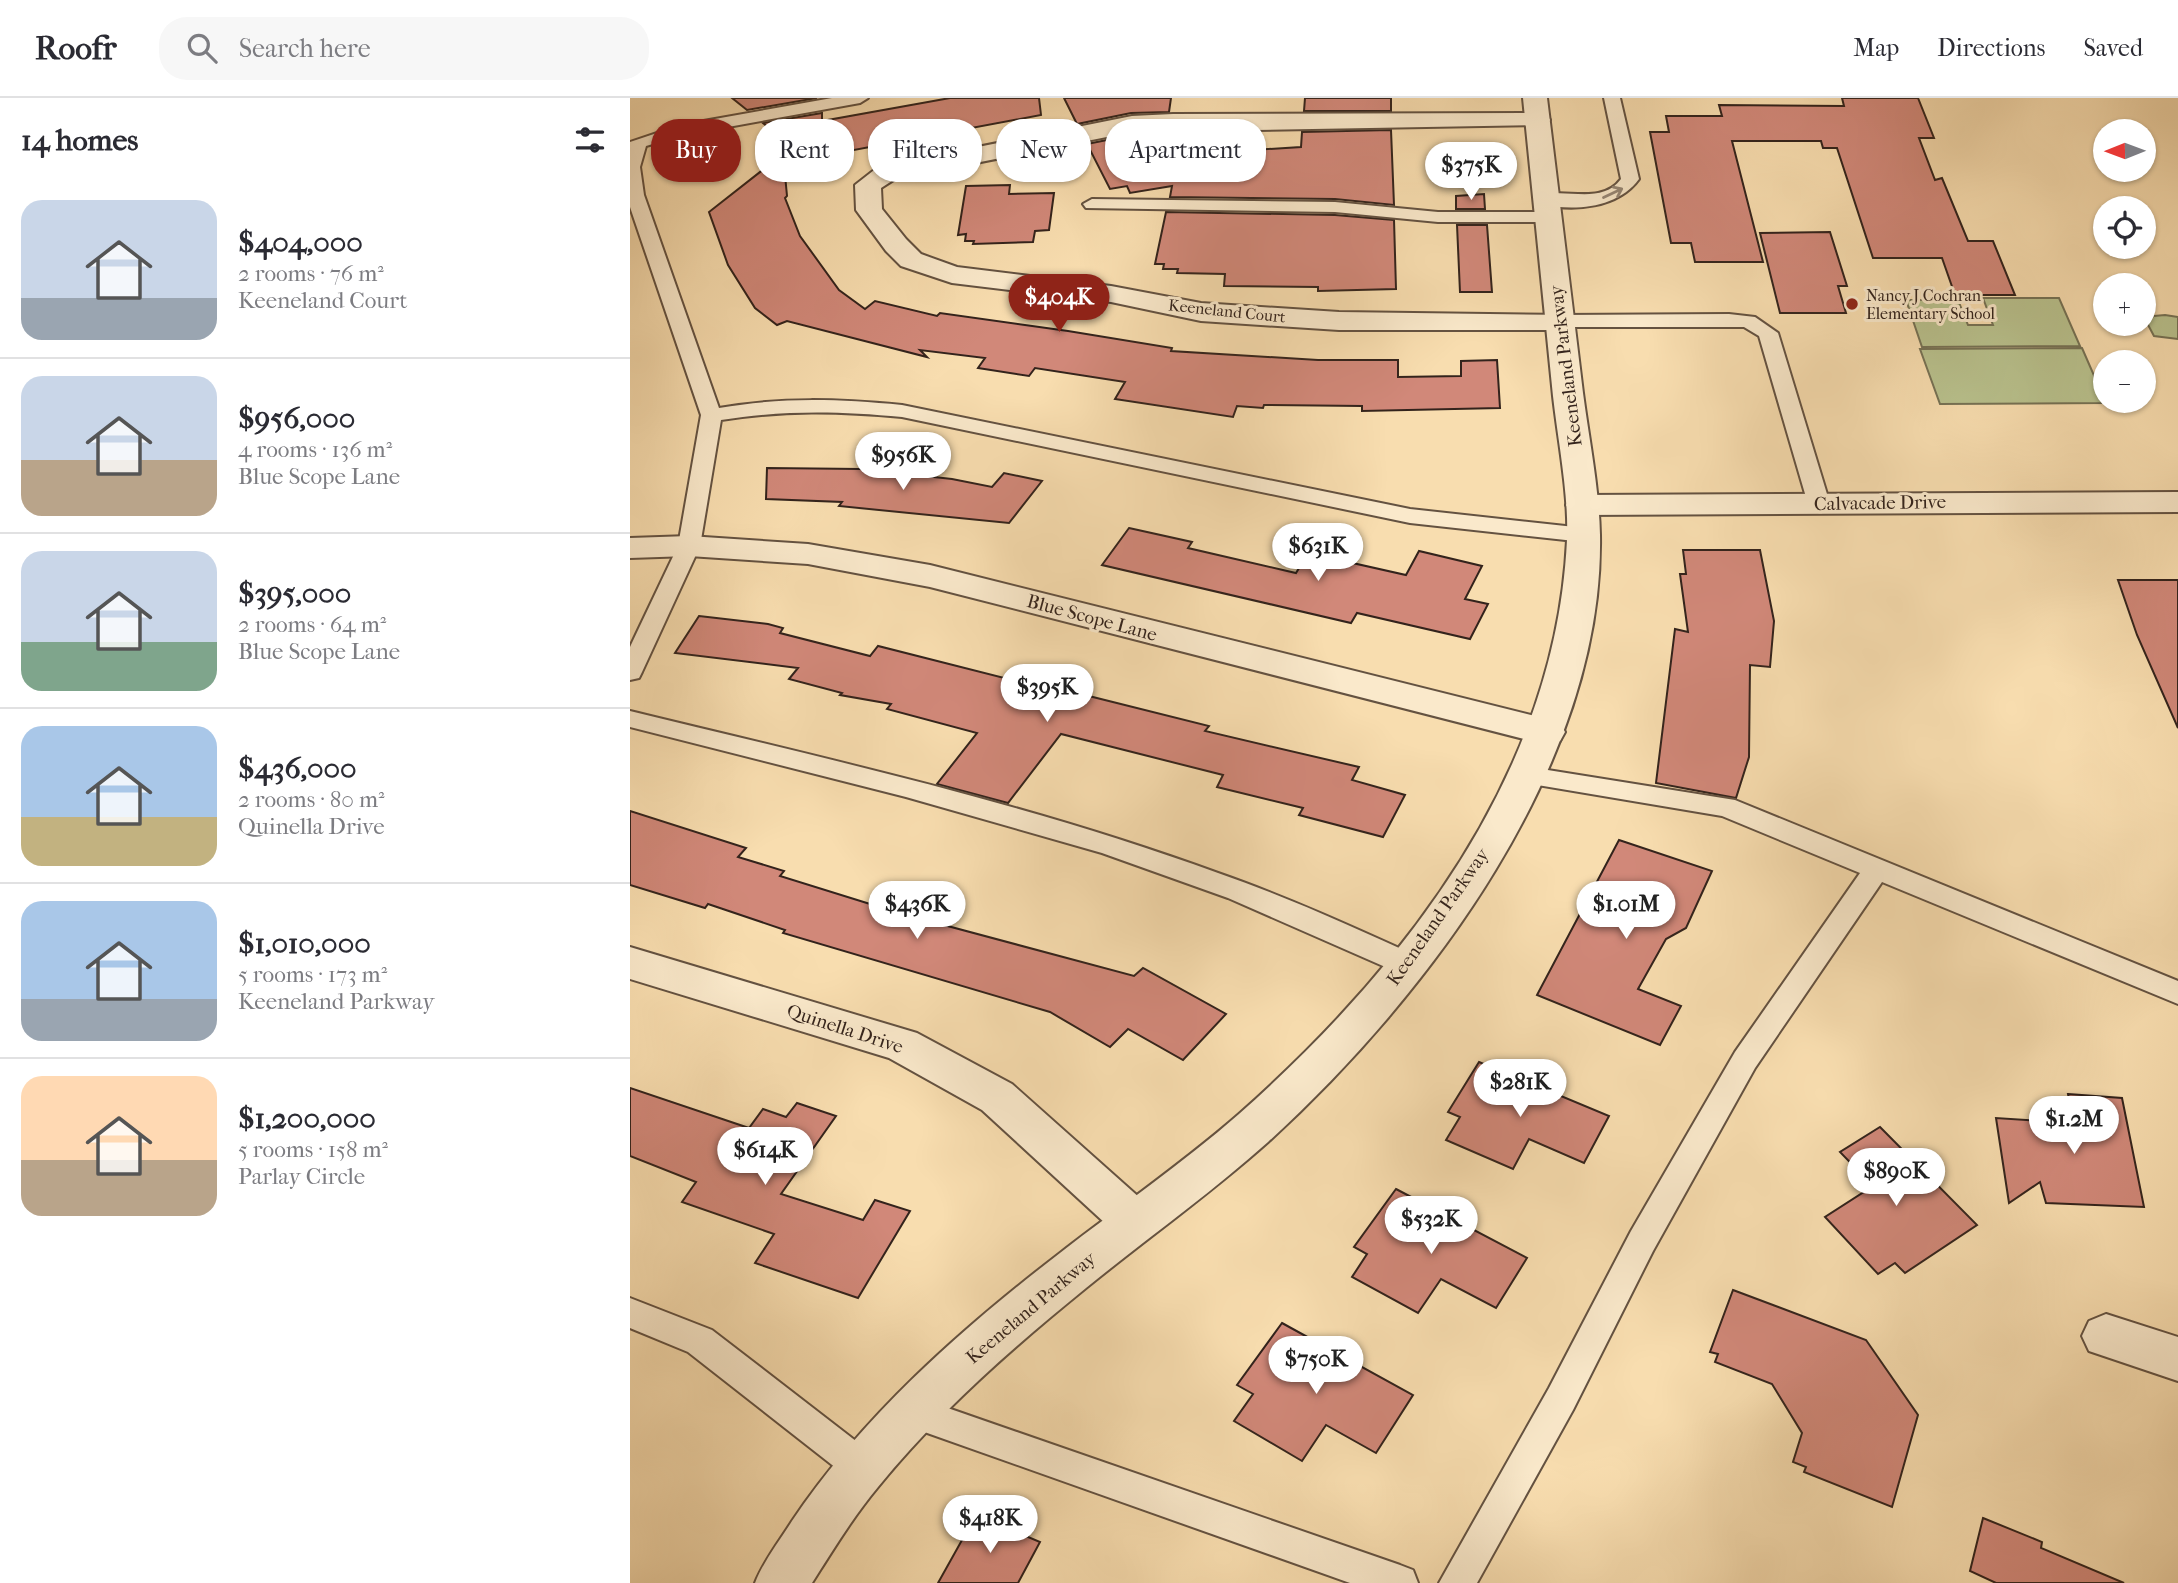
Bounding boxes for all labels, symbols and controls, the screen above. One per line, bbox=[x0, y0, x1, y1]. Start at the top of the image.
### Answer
search box bbox=[159, 17, 649, 80]
text: Roofr bbox=[35, 29, 117, 68]
icon: search bbox=[183, 29, 221, 67]
text: Search here bbox=[239, 33, 371, 64]
text: Map bbox=[1853, 34, 1899, 62]
text: Directions bbox=[1937, 34, 2045, 62]
text: Saved bbox=[2083, 34, 2143, 62]
chip: Buy bbox=[651, 119, 741, 182]
chip: Rent bbox=[755, 119, 854, 182]
chip: Filters bbox=[868, 119, 982, 182]
chip: New bbox=[996, 119, 1091, 182]
chip: Apartment bbox=[1105, 119, 1266, 182]
north arrow bbox=[2093, 119, 2156, 182]
map controls bbox=[2093, 119, 2156, 413]
icon: filters bbox=[571, 121, 609, 159]
text: 14 homes bbox=[21, 123, 138, 158]
pin: $375K bbox=[1422, 142, 1520, 202]
text: $375K bbox=[1441, 151, 1501, 178]
one-way arrow bbox=[1602, 186, 1623, 199]
button: locate bbox=[2093, 196, 2156, 259]
text: $404,000 bbox=[238, 225, 363, 260]
icon: home bbox=[77, 228, 161, 312]
text: 2 rooms · 76 m² bbox=[238, 260, 384, 287]
button: + bbox=[2093, 273, 2156, 336]
pin: $404K bbox=[1010, 274, 1108, 334]
text: $404K bbox=[1025, 283, 1093, 310]
street label: Keeneland Parkway bbox=[1545, 283, 1587, 448]
place label: Nancy J Cochran Elementary School bbox=[1866, 286, 1995, 323]
text: Keeneland Court bbox=[238, 287, 407, 314]
street label: Keeneland Court bbox=[1167, 295, 1287, 327]
marker: Nancy J Cochran Elementary School bbox=[1844, 296, 1860, 312]
button: − bbox=[2093, 350, 2156, 413]
text: $956,000 bbox=[238, 401, 355, 436]
icon: home bbox=[77, 404, 161, 488]
pin: $956K bbox=[854, 432, 952, 492]
text: 4 rooms · 136 m² bbox=[238, 436, 392, 463]
text: $956K bbox=[871, 441, 935, 468]
text: Blue Scope Lane bbox=[238, 463, 400, 490]
street label: Calvacade Drive bbox=[1814, 491, 1946, 515]
pin: $631K bbox=[1269, 524, 1367, 583]
text: $631K bbox=[1288, 532, 1348, 559]
text: $395,000 bbox=[238, 576, 351, 611]
icon: home bbox=[77, 579, 161, 663]
street label: Blue Scope Lane bbox=[1024, 590, 1160, 646]
text: 2 rooms · 64 m² bbox=[238, 611, 386, 638]
text: Blue Scope Lane bbox=[238, 638, 400, 665]
pin: $395K bbox=[998, 664, 1096, 724]
text: $395K bbox=[1017, 673, 1077, 700]
text: $436,000 bbox=[238, 751, 357, 786]
icon: home bbox=[77, 754, 161, 838]
text: 2 rooms · 80 m² bbox=[238, 786, 385, 813]
text: Quinella Drive bbox=[238, 813, 385, 840]
street label: Keeneland Parkway bbox=[1382, 844, 1494, 990]
pin: $436K bbox=[868, 882, 966, 941]
pin: $1.01M bbox=[1569, 882, 1683, 941]
text: $436K bbox=[885, 890, 949, 917]
text: $1.01M bbox=[1592, 890, 1660, 917]
text: $1,010,000 bbox=[238, 926, 371, 961]
icon: home bbox=[77, 929, 161, 1013]
text: 5 rooms · 173 m² bbox=[238, 961, 387, 988]
text: Keeneland Parkway bbox=[238, 988, 434, 1015]
street label: Quinella Drive bbox=[784, 1000, 906, 1058]
pin: $281K bbox=[1471, 1060, 1569, 1119]
text: $281K bbox=[1490, 1068, 1550, 1095]
pin: $1.2M bbox=[2025, 1096, 2123, 1156]
text: $1,200,000 bbox=[238, 1101, 376, 1136]
icon: home bbox=[77, 1104, 161, 1188]
text: $1.2M bbox=[2045, 1105, 2103, 1132]
pin: $614K bbox=[716, 1128, 814, 1187]
text: 5 rooms · 158 m² bbox=[238, 1136, 388, 1163]
text: $614K bbox=[733, 1136, 797, 1163]
pin: $890K bbox=[1847, 1148, 1945, 1208]
text: $890K bbox=[1863, 1157, 1929, 1184]
text: Parlay Circle bbox=[238, 1163, 365, 1190]
pin: $532K bbox=[1382, 1196, 1480, 1256]
text: $532K bbox=[1401, 1205, 1461, 1232]
street label: Keeneland Parkway bbox=[962, 1247, 1101, 1369]
pin: $750K bbox=[1267, 1336, 1365, 1396]
text: $750K bbox=[1284, 1345, 1348, 1372]
pin: $418K bbox=[941, 1496, 1039, 1555]
text: $418K bbox=[959, 1504, 1021, 1531]

